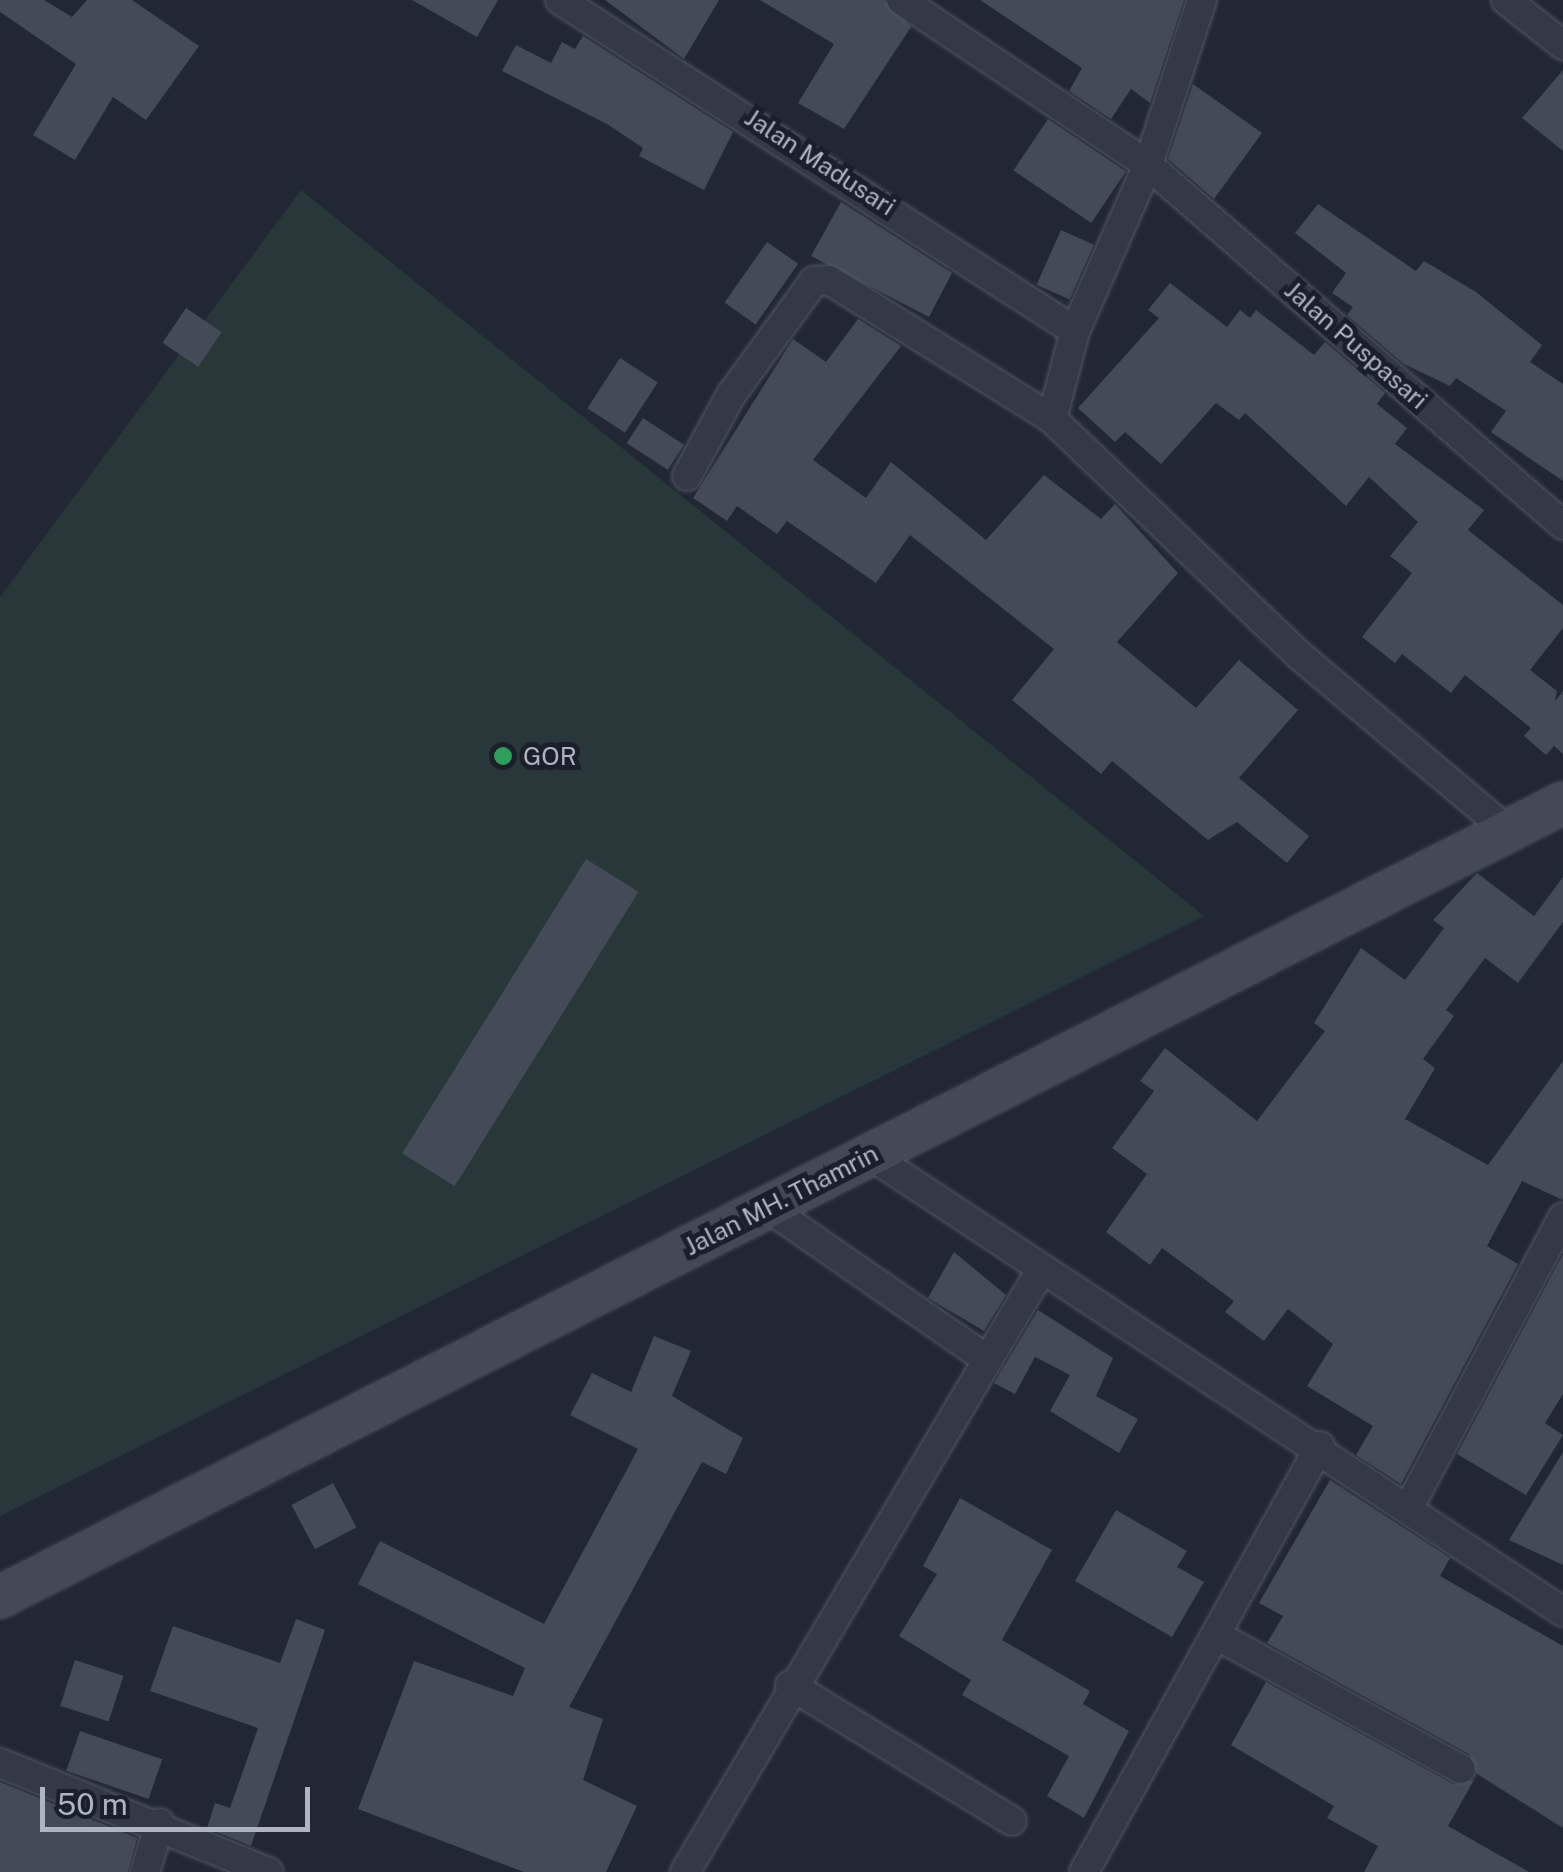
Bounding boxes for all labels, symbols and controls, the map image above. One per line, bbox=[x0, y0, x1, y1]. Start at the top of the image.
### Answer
street label: Jalan Madusari bbox=[739, 102, 901, 222]
street label: Jalan Puspasari bbox=[1279, 275, 1433, 415]
place label: GOR bbox=[523, 741, 577, 771]
marker: GOR bbox=[492, 745, 514, 767]
street label: Jalan MH. Thamrin bbox=[679, 1138, 883, 1262]
scale bar bbox=[45, 1767, 315, 1829]
text: 50 m bbox=[57, 1786, 128, 1822]

